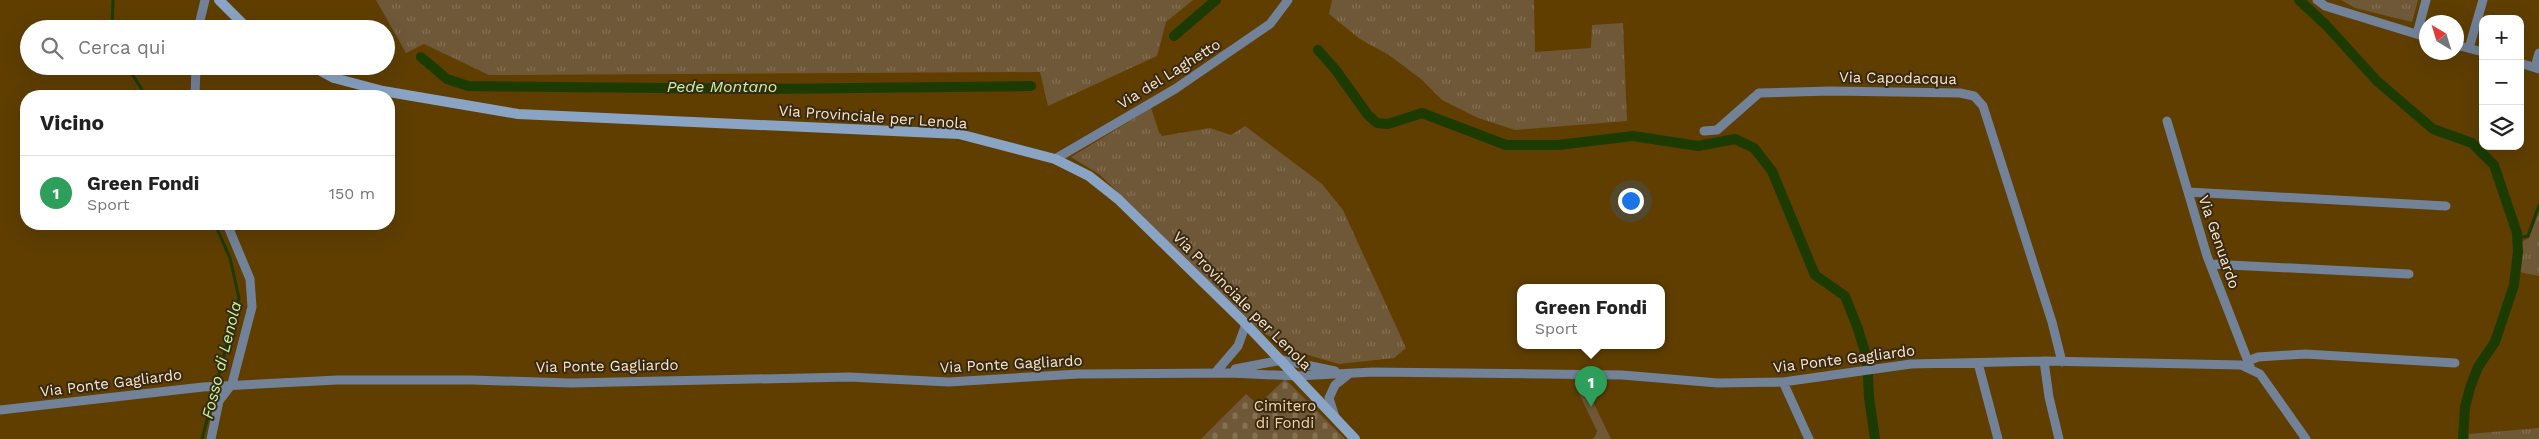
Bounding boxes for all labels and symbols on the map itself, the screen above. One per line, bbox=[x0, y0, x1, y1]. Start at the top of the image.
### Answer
north arrow bbox=[2419, 15, 2464, 60]
street label: Via del Laghetto bbox=[1114, 35, 1224, 113]
street label: Via Capodacqua bbox=[1839, 68, 1957, 88]
water label: Pede Montano bbox=[667, 77, 777, 96]
street label: Via Provinciale per Lenola bbox=[778, 101, 968, 133]
your location bbox=[1618, 188, 1644, 214]
street label: Via Genuardo bbox=[2195, 193, 2243, 291]
street label: Via Provinciale per Lenola bbox=[1169, 228, 1316, 375]
water label: Fosso di Lenola bbox=[198, 299, 245, 421]
street label: Via Ponte Gagliardo bbox=[1772, 341, 1916, 377]
street label: Via Ponte Gagliardo bbox=[939, 351, 1083, 377]
street label: Via Ponte Gagliardo bbox=[535, 356, 679, 376]
street label: Via Ponte Gagliardo bbox=[39, 365, 183, 401]
pin: 1 bbox=[1575, 366, 1607, 407]
park label: Cimitero di Fondi bbox=[1254, 397, 1316, 432]

